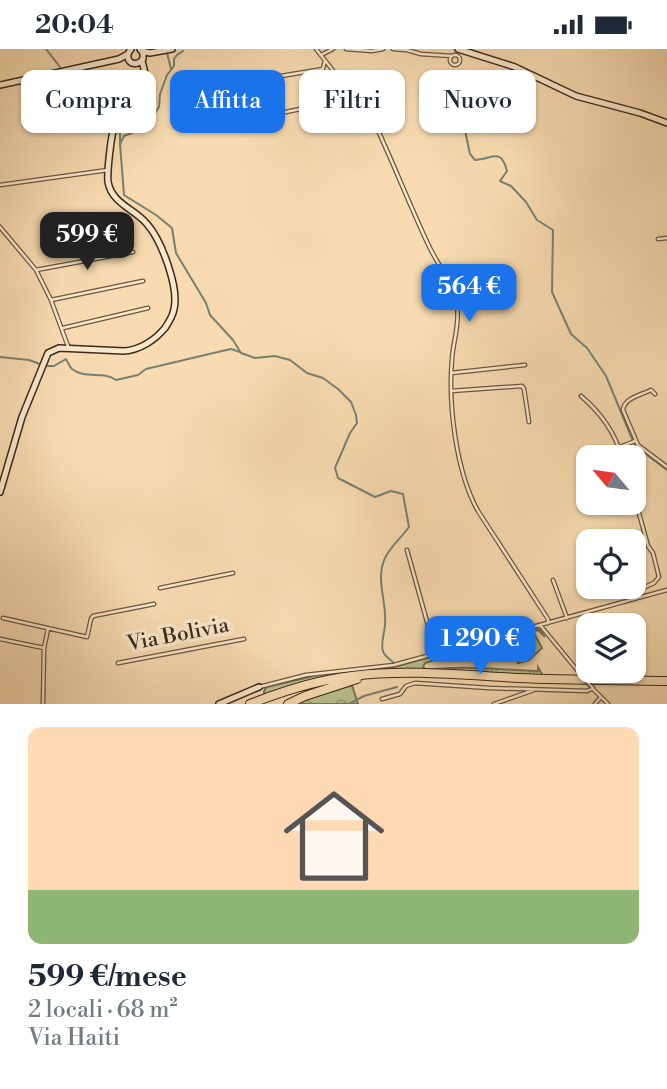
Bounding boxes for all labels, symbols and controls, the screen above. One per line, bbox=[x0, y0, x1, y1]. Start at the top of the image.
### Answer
text: 20:04 bbox=[35, 9, 114, 41]
chip: Compra bbox=[21, 70, 156, 133]
chip: Affitta bbox=[170, 70, 285, 133]
chip: Filtri bbox=[299, 70, 405, 133]
chip: Nuovo bbox=[419, 70, 536, 133]
pin: 599 € bbox=[38, 213, 136, 272]
text: 599 € bbox=[56, 221, 118, 249]
pin: 564 € bbox=[420, 265, 518, 324]
text: 564 € bbox=[437, 273, 501, 301]
north arrow bbox=[576, 445, 646, 515]
map controls bbox=[576, 445, 646, 683]
button: locate bbox=[576, 529, 646, 599]
street label: Via Bolivia bbox=[124, 612, 232, 658]
button: layers bbox=[576, 613, 646, 683]
pin: 1 290 € bbox=[415, 617, 545, 676]
text: 1 290 € bbox=[441, 625, 519, 653]
icon: home bbox=[271, 773, 397, 899]
text: 599 €/mese bbox=[28, 958, 187, 996]
text: 2 locali · 68 m² bbox=[28, 996, 178, 1024]
text: Via Haiti bbox=[28, 1024, 120, 1052]

